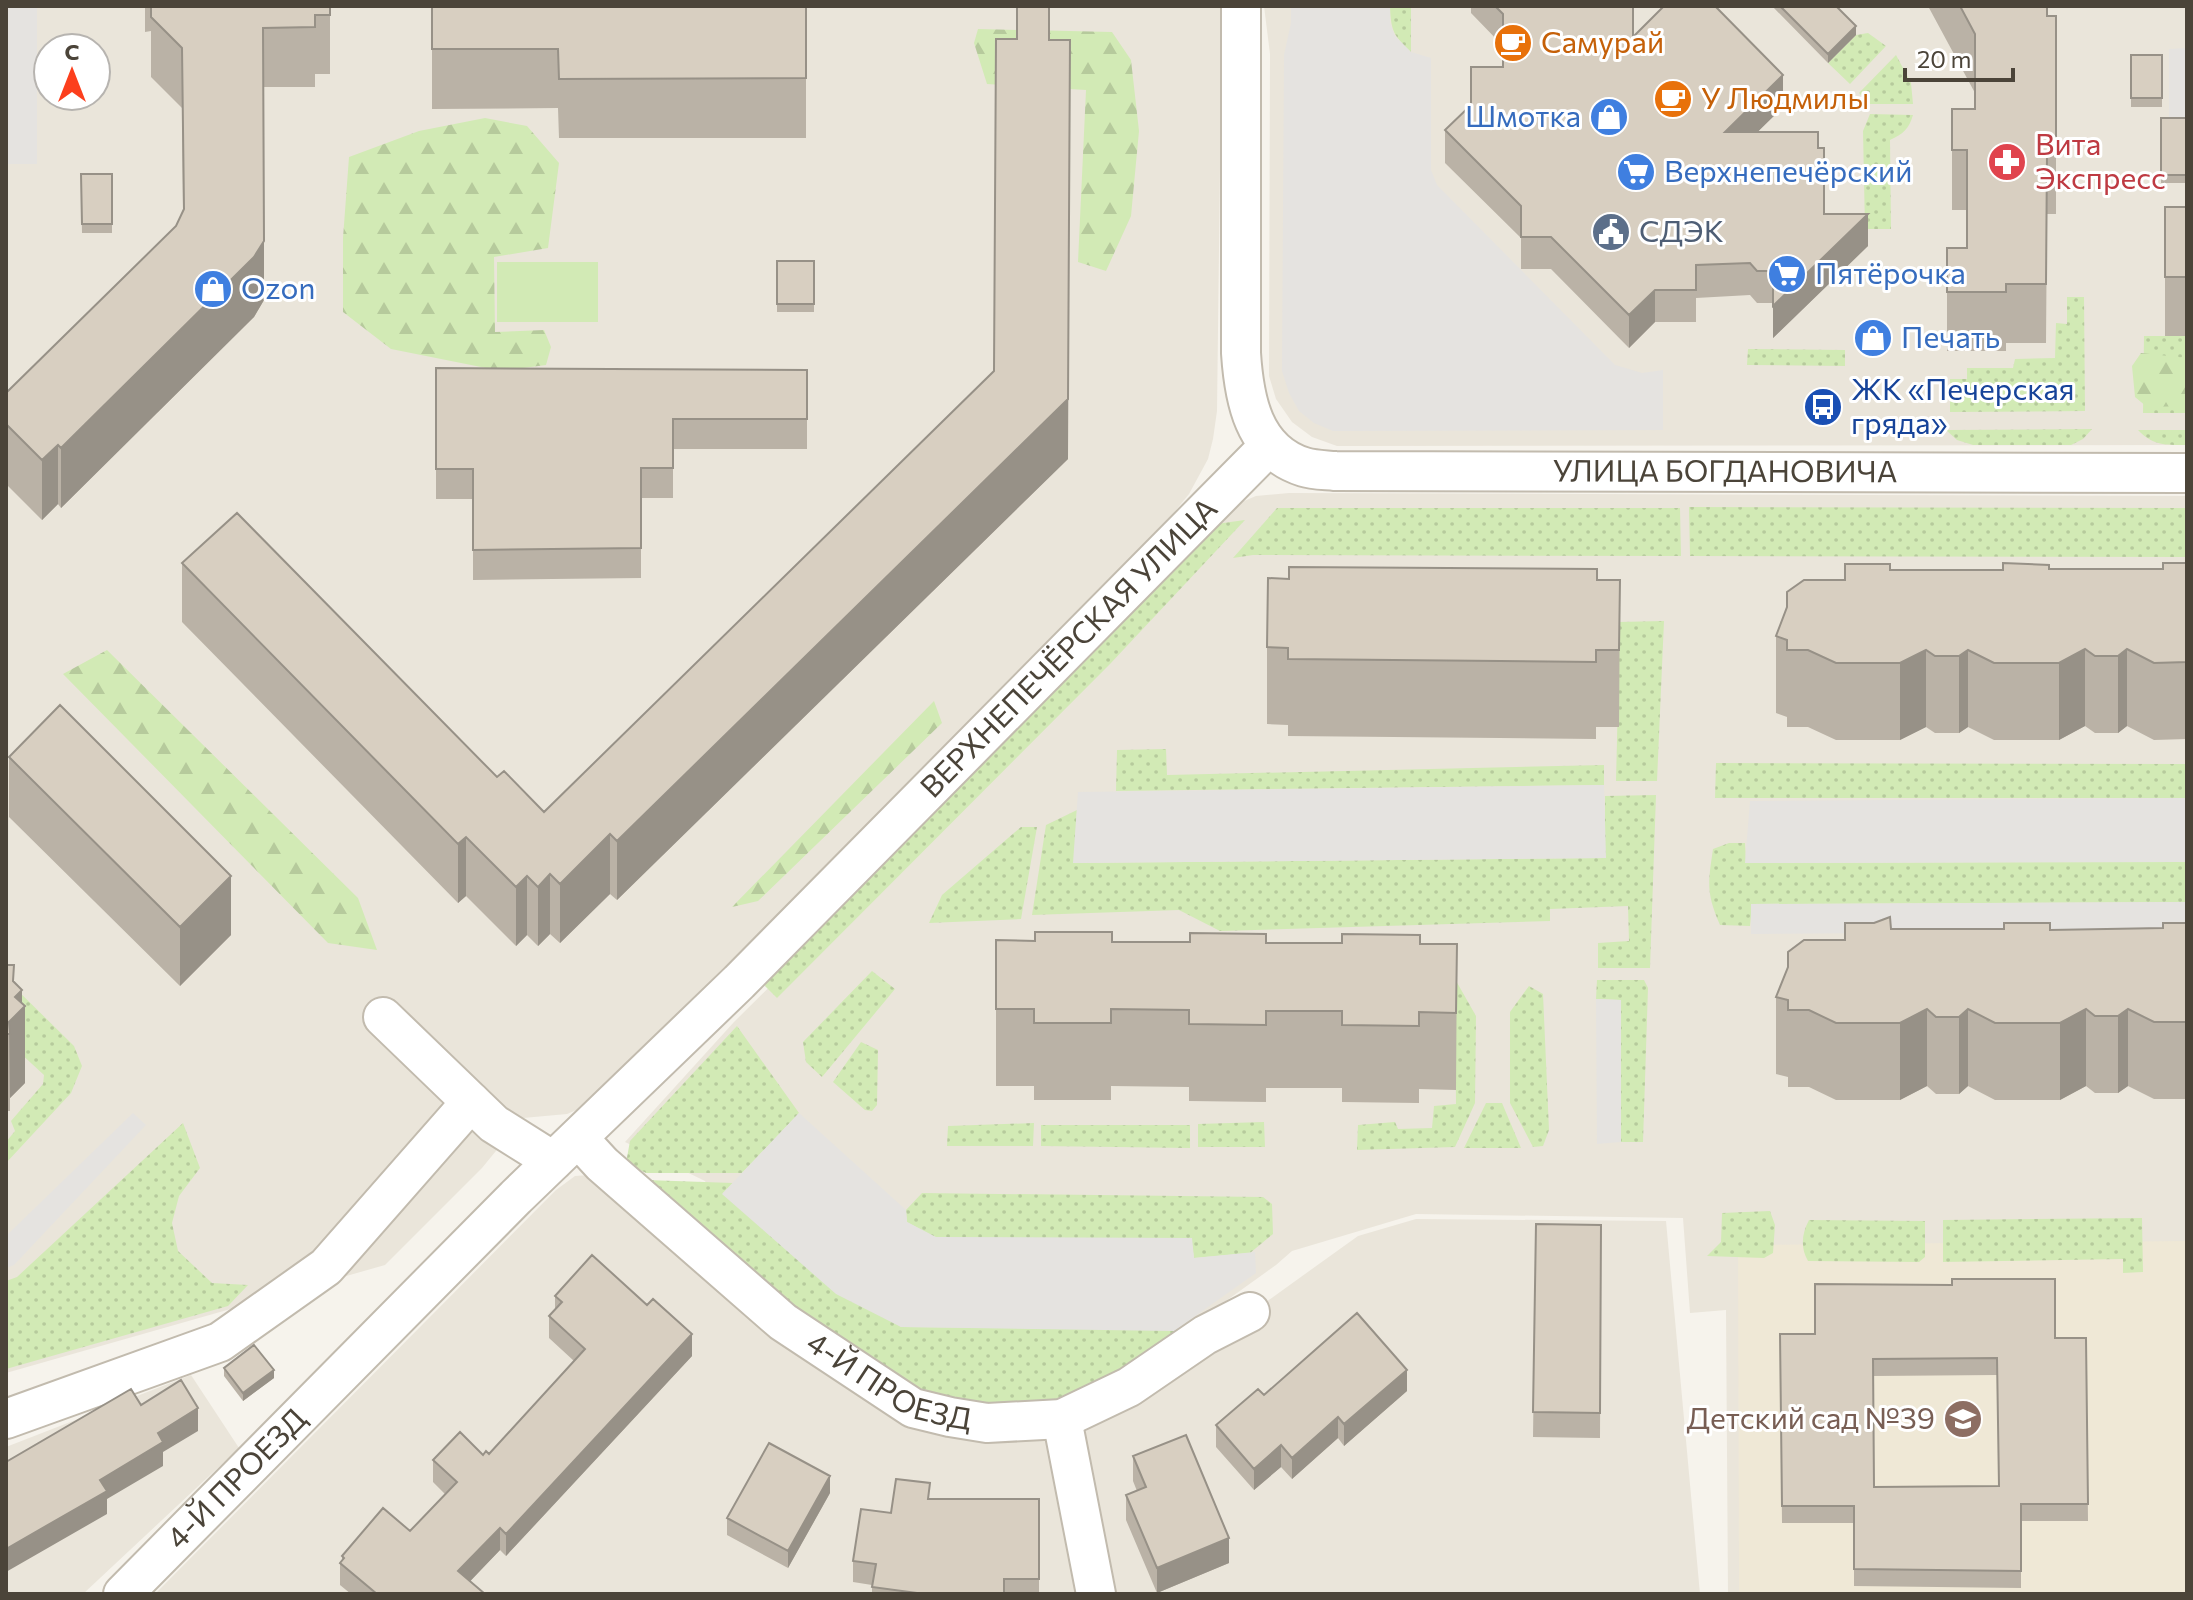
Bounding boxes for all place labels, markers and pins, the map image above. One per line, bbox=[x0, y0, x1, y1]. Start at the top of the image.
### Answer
cafe icon: Самурай bbox=[1492, 22, 1534, 64]
place label: Самурай bbox=[1541, 22, 1664, 59]
cafe icon: У Людмилы bbox=[1652, 78, 1694, 120]
place label: У Людмилы bbox=[1701, 78, 1869, 115]
place label: Шмотка bbox=[1465, 96, 1581, 133]
shop icon: Шмотка bbox=[1588, 96, 1630, 138]
place label: Вита Экспресс bbox=[2035, 124, 2166, 195]
pharmacy icon: Вита Экспресс bbox=[1986, 141, 2028, 183]
supermarket icon: Верхнепечёрский bbox=[1615, 151, 1657, 193]
place label: Верхнепечёрский bbox=[1664, 151, 1913, 188]
public building icon: СДЭК bbox=[1590, 211, 1632, 253]
place label: СДЭК bbox=[1639, 211, 1724, 248]
supermarket icon: Пятёрочка bbox=[1766, 253, 1808, 295]
place label: Пятёрочка bbox=[1815, 253, 1966, 290]
shop icon: Ozon bbox=[192, 268, 234, 310]
place label: Ozon bbox=[241, 268, 316, 305]
shop icon: Печать bbox=[1852, 317, 1894, 359]
place label: Печать bbox=[1901, 317, 2000, 354]
place label: ЖК «Печерская гряда» bbox=[1851, 369, 2075, 440]
bus stop icon: ЖК «Печерская гряда» bbox=[1802, 386, 1844, 428]
place label: Детский сад №39 bbox=[1687, 1398, 1935, 1435]
school or university icon: Детский сад №39 bbox=[1942, 1398, 1984, 1440]

